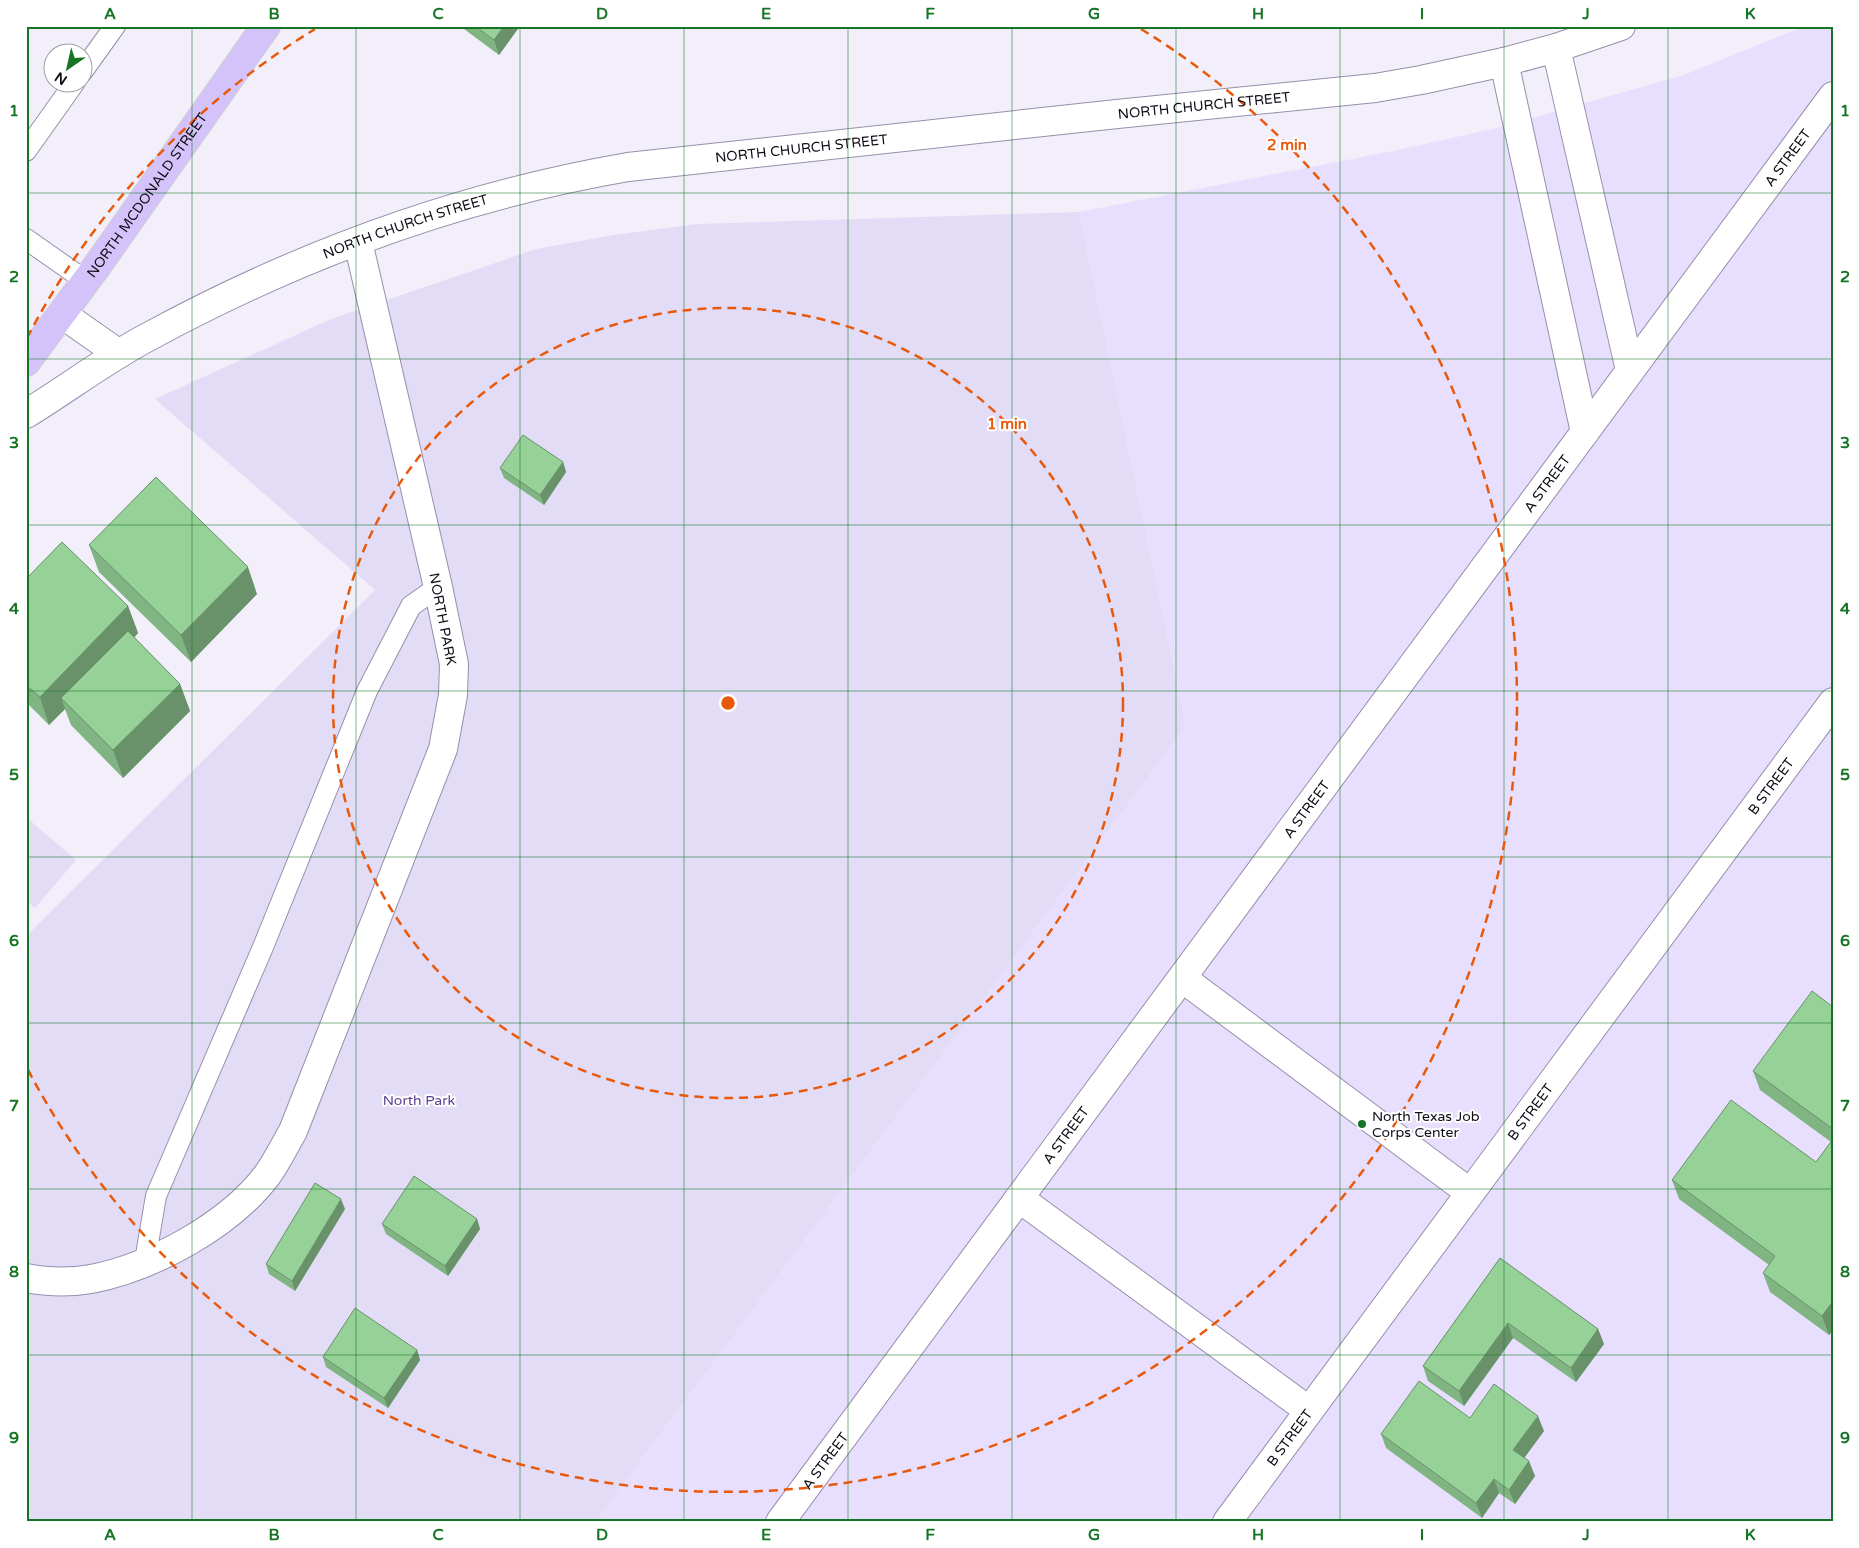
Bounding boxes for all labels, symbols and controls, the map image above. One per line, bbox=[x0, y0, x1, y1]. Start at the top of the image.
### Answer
text: A bbox=[104, 4, 116, 24]
text: B bbox=[268, 4, 280, 24]
text: C bbox=[432, 4, 444, 24]
text: D bbox=[596, 4, 608, 24]
text: E bbox=[761, 4, 771, 24]
text: F bbox=[925, 4, 935, 24]
text: G bbox=[1088, 4, 1100, 24]
text: H bbox=[1252, 4, 1264, 24]
text: I bbox=[1420, 4, 1424, 24]
text: J bbox=[1581, 4, 1590, 24]
text: K bbox=[1745, 4, 1756, 24]
north arrow bbox=[42, 42, 92, 92]
text: N bbox=[52, 68, 70, 89]
street label: NORTH CHURCH STREET bbox=[1117, 89, 1291, 123]
text: 1 bbox=[9, 101, 19, 121]
text: 1 bbox=[1840, 101, 1850, 121]
street label: NORTH MCDONALD STREET bbox=[83, 109, 211, 281]
street label: A STREET bbox=[1761, 126, 1815, 190]
street label: NORTH CHURCH STREET bbox=[714, 131, 889, 167]
text: 2 min bbox=[1267, 136, 1307, 154]
street label: NORTH CHURCH STREET bbox=[321, 191, 490, 263]
text: 2 bbox=[9, 267, 19, 287]
text: 2 bbox=[1840, 267, 1850, 287]
text: 1 min bbox=[987, 415, 1027, 433]
text: 3 bbox=[9, 433, 19, 453]
text: 3 bbox=[1840, 433, 1850, 453]
street label: A STREET bbox=[1521, 451, 1574, 516]
street label: NORTH PARK bbox=[425, 571, 460, 667]
text: 4 bbox=[9, 599, 19, 619]
text: 4 bbox=[1840, 599, 1850, 619]
centre of rings bbox=[719, 694, 737, 712]
street label: B STREET bbox=[1745, 754, 1798, 818]
text: 5 bbox=[9, 765, 19, 785]
text: 5 bbox=[1840, 765, 1850, 785]
street label: A STREET bbox=[1280, 777, 1334, 842]
text: 6 bbox=[9, 931, 19, 951]
text: 6 bbox=[1840, 931, 1850, 951]
street label: B STREET bbox=[1504, 1080, 1557, 1144]
park label: North Park bbox=[383, 1092, 456, 1109]
text: 7 bbox=[9, 1096, 19, 1116]
text: 7 bbox=[1840, 1096, 1850, 1116]
street label: A STREET bbox=[1039, 1103, 1093, 1167]
place label: North Texas Job Corps Center bbox=[1372, 1108, 1480, 1141]
marker: North Texas Job Corps Center bbox=[1356, 1118, 1368, 1130]
text: 8 bbox=[9, 1262, 19, 1282]
text: 8 bbox=[1840, 1262, 1850, 1282]
street label: B STREET bbox=[1263, 1406, 1317, 1470]
text: 9 bbox=[9, 1428, 19, 1448]
text: 9 bbox=[1840, 1428, 1850, 1448]
street label: A STREET bbox=[799, 1429, 853, 1493]
text: A bbox=[104, 1525, 116, 1545]
text: B bbox=[268, 1525, 280, 1545]
text: C bbox=[432, 1525, 444, 1545]
text: D bbox=[596, 1525, 608, 1545]
text: E bbox=[761, 1525, 771, 1545]
text: F bbox=[925, 1525, 935, 1545]
text: G bbox=[1088, 1525, 1100, 1545]
text: H bbox=[1252, 1525, 1264, 1545]
text: I bbox=[1420, 1525, 1424, 1545]
text: J bbox=[1581, 1525, 1590, 1545]
text: K bbox=[1745, 1525, 1756, 1545]

